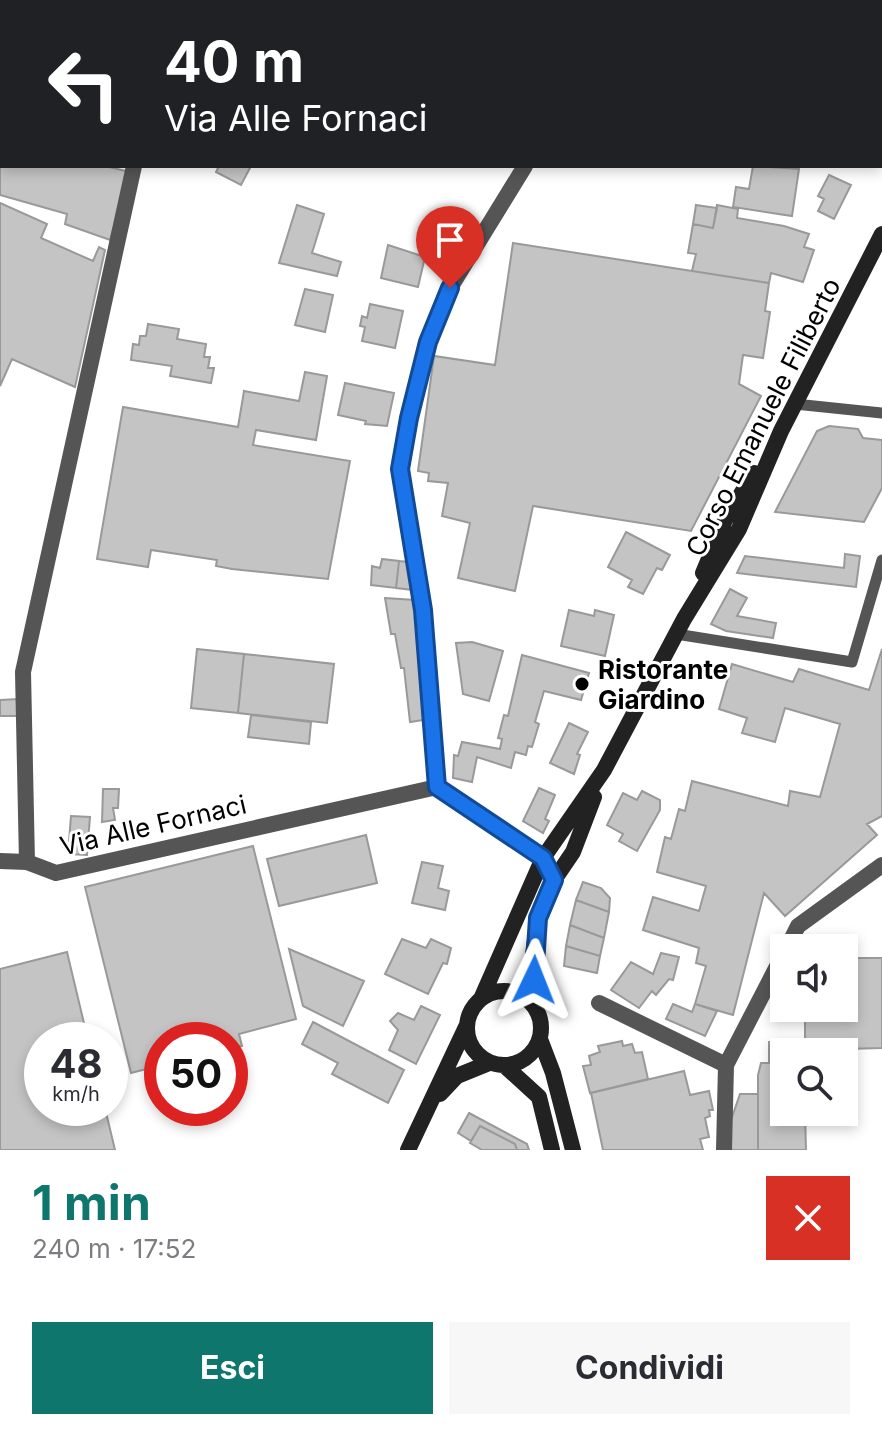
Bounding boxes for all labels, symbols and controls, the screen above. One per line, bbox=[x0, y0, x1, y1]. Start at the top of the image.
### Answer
text: 40 m bbox=[164, 28, 304, 96]
icon: left bbox=[32, 32, 136, 136]
text: Via Alle Fornaci bbox=[164, 96, 428, 140]
pin bbox=[416, 206, 484, 288]
icon: arrive bbox=[428, 218, 472, 262]
street label: Corso Emanuele Filiberto bbox=[679, 273, 847, 561]
place label: Ristorante Giardino bbox=[598, 654, 728, 715]
marker: Ristorante Giardino bbox=[573, 675, 591, 693]
street label: Via Alle Fornaci bbox=[57, 788, 249, 862]
map controls bbox=[770, 934, 858, 1126]
button: sound bbox=[770, 934, 858, 1022]
position arrow bbox=[492, 938, 576, 1022]
speed limit sign: 50 bbox=[144, 1022, 248, 1126]
button: search bbox=[770, 1038, 858, 1126]
text: 48 bbox=[49, 1039, 103, 1088]
text: km/h bbox=[52, 1082, 100, 1106]
text: 1 min bbox=[32, 1173, 151, 1232]
button: close bbox=[766, 1176, 850, 1260]
text: 240 m · 17:52 bbox=[32, 1233, 196, 1264]
button: Esci bbox=[32, 1322, 433, 1414]
button: Condividi bbox=[449, 1322, 850, 1414]

